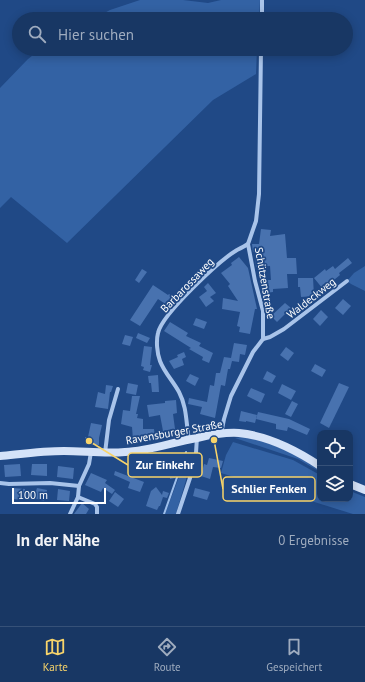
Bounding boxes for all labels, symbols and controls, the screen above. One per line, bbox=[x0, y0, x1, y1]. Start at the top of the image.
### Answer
search box bbox=[12, 12, 353, 56]
icon: search bbox=[26, 23, 48, 45]
text: Hier suchen bbox=[58, 25, 134, 44]
street label: Schützenstraße bbox=[252, 246, 278, 320]
street label: Barbarossaweg bbox=[157, 255, 217, 315]
street label: Waldeckweg bbox=[284, 274, 338, 321]
street label: Ravensburger Straße bbox=[125, 417, 224, 447]
map controls bbox=[317, 430, 353, 502]
button: locate bbox=[317, 430, 353, 466]
callout: Zur Einkehr bbox=[128, 453, 202, 477]
text: Zur Einkehr bbox=[136, 457, 195, 472]
button: layers bbox=[317, 466, 353, 502]
callout: Schlier Fenken bbox=[223, 477, 315, 501]
text: Schlier Fenken bbox=[231, 481, 307, 496]
scale bar bbox=[12, 486, 106, 505]
text: 100 m bbox=[18, 488, 48, 502]
text: In der Nähe bbox=[16, 529, 100, 551]
text: 0 Ergebnisse bbox=[278, 532, 349, 549]
tab: Karte bbox=[43, 636, 68, 674]
tab: Route bbox=[154, 636, 181, 674]
tab: Gespeichert bbox=[266, 636, 322, 674]

